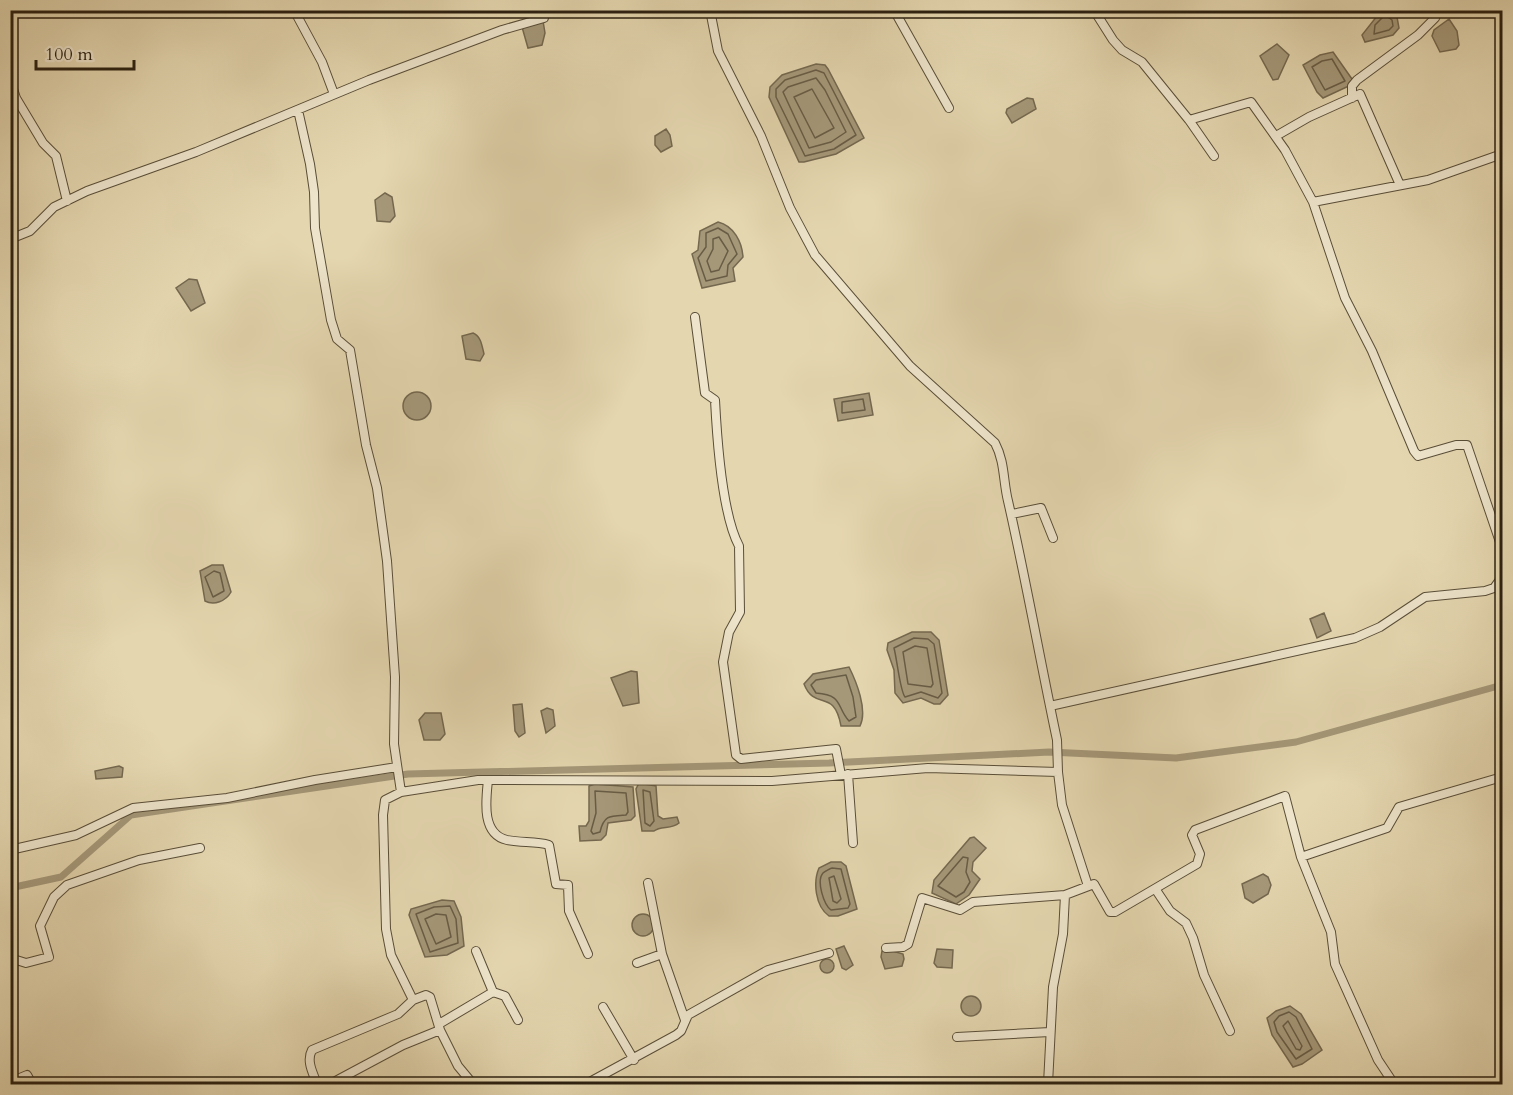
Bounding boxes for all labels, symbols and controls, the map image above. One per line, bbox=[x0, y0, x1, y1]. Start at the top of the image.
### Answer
scale bar bbox=[36, 33, 134, 71]
text: 100 m bbox=[45, 42, 93, 67]

